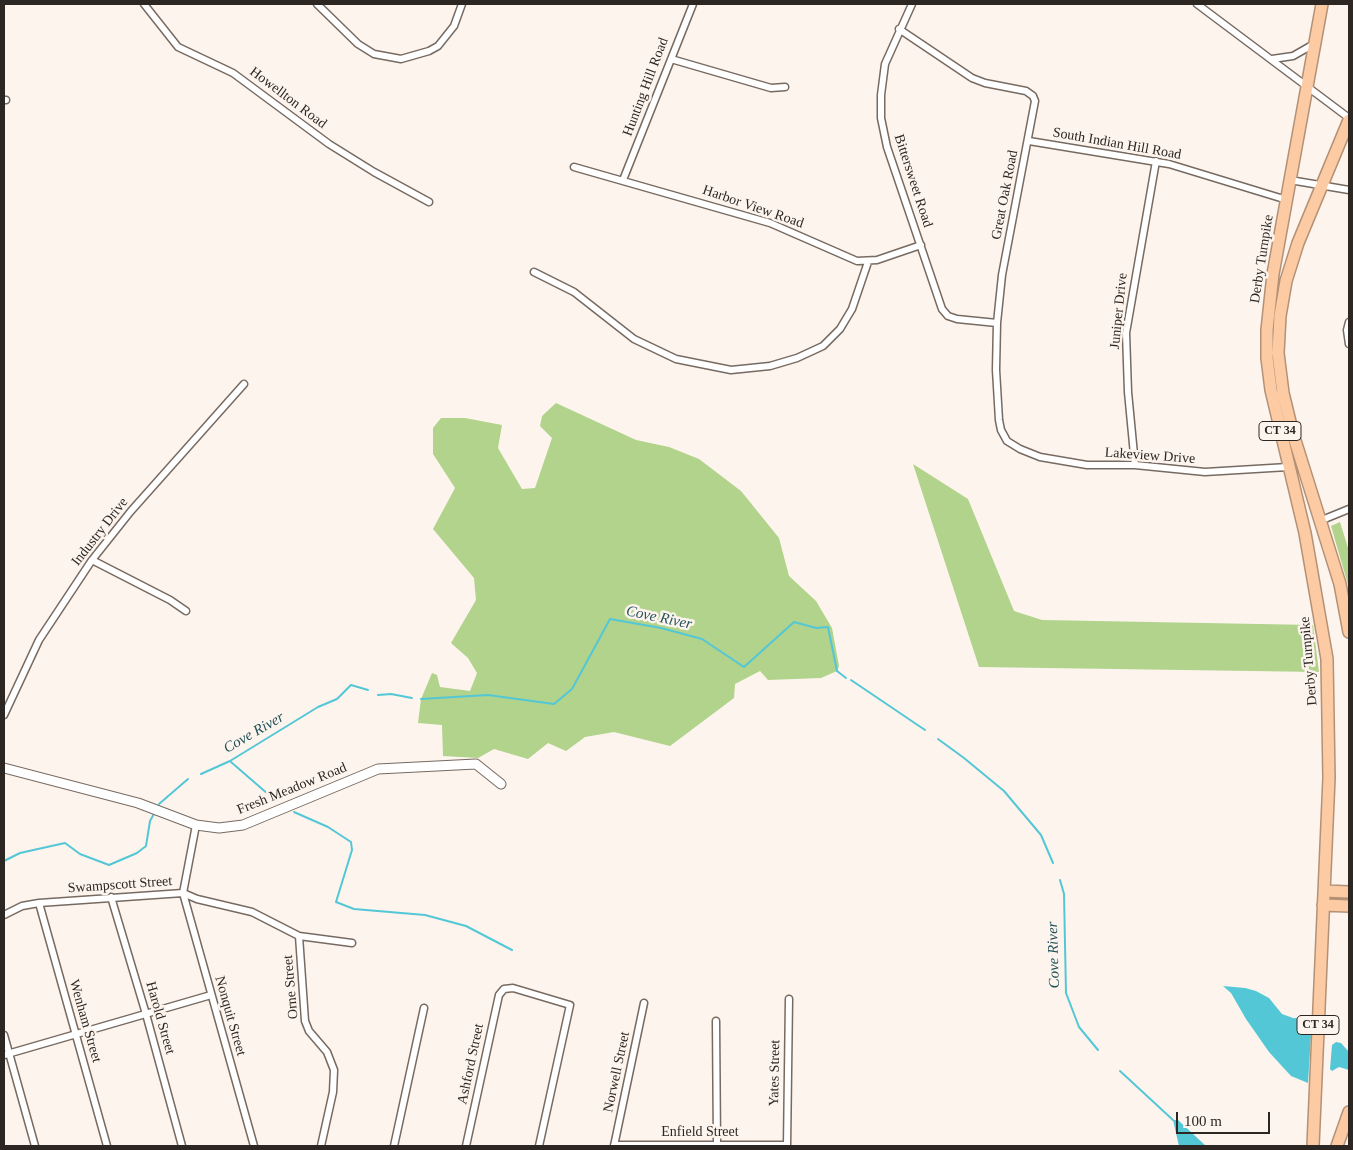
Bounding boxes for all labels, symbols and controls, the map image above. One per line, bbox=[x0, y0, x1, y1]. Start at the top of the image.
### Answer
street label: Hunting Hill Road bbox=[619, 35, 673, 139]
street label: Howellton Road bbox=[246, 64, 330, 132]
street label: South Indian Hill Road bbox=[1051, 124, 1183, 164]
street label: Bittersweet Road bbox=[890, 132, 936, 230]
street label: Great Oak Road bbox=[988, 149, 1022, 241]
street label: Harbor View Road bbox=[700, 182, 806, 232]
street label: Derby Turnpike bbox=[1247, 214, 1277, 304]
street label: Juniper Drive bbox=[1107, 272, 1131, 350]
road number: CT 34 bbox=[1259, 422, 1301, 441]
street label: Lakeview Drive bbox=[1104, 444, 1196, 468]
street label: Industry Drive bbox=[68, 495, 132, 569]
water label: Cove River bbox=[624, 602, 694, 634]
street label: Derby Turnpike bbox=[1297, 616, 1321, 706]
water label: Cove River bbox=[220, 708, 288, 758]
street label: Fresh Meadow Road bbox=[235, 759, 349, 819]
street label: Swampscott Street bbox=[67, 873, 173, 897]
water label: Cove River bbox=[1044, 921, 1064, 989]
street label: Orne Street bbox=[280, 954, 302, 1020]
street label: Nonquit Street bbox=[211, 974, 249, 1058]
street label: Wenham Street bbox=[65, 978, 105, 1064]
street label: Harold Street bbox=[142, 980, 178, 1056]
road number: CT 34 bbox=[1297, 1016, 1339, 1034]
street label: Ashford Street bbox=[454, 1022, 488, 1106]
street label: Norwell Street bbox=[600, 1030, 634, 1114]
street label: Yates Street bbox=[766, 1040, 784, 1106]
scale bar bbox=[1178, 1102, 1272, 1134]
text: 100 m bbox=[1184, 1113, 1222, 1129]
street label: Enfield Street bbox=[661, 1124, 739, 1140]

